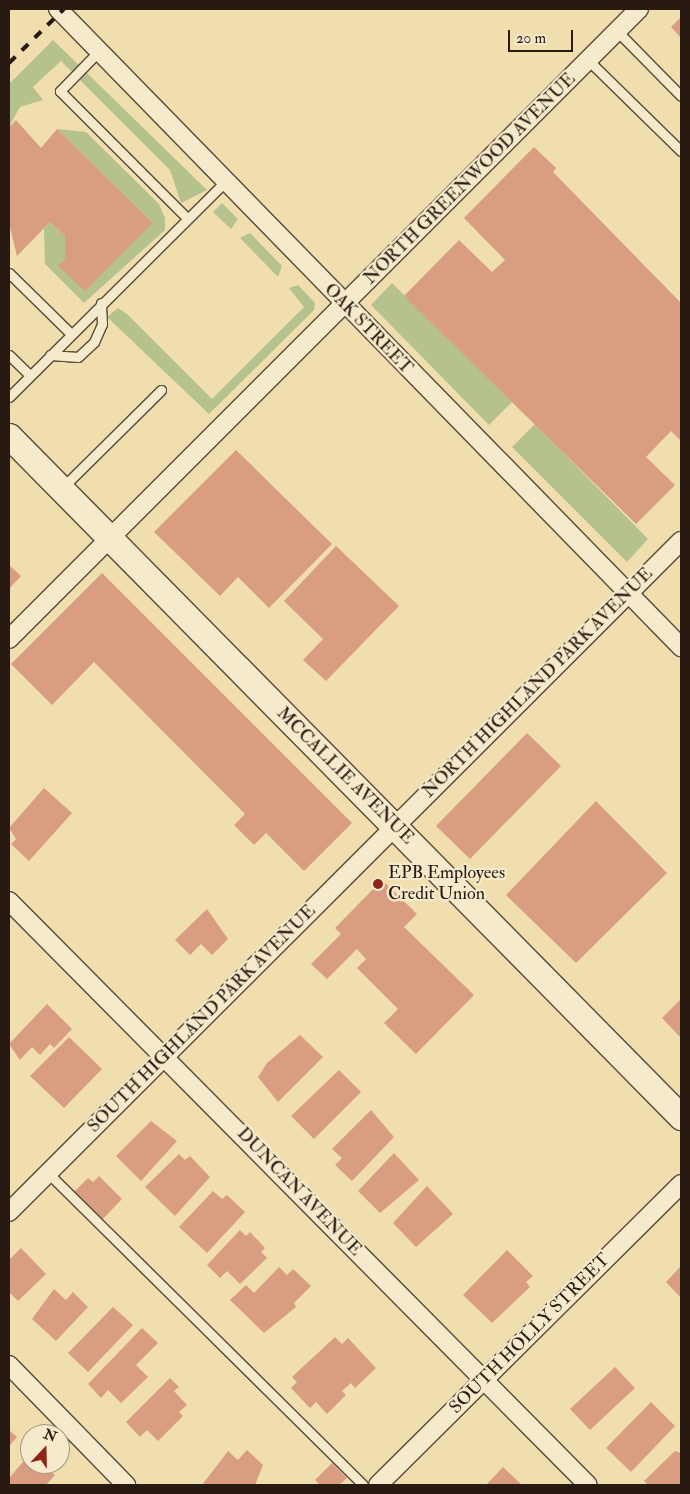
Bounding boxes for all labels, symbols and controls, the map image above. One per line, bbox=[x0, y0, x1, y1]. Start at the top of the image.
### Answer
scale bar bbox=[510, 20, 575, 52]
text: 20 m bbox=[516, 29, 546, 48]
street label: NORTH GREENWOOD AVENUE bbox=[360, 69, 580, 289]
street label: OAK STREET bbox=[319, 279, 417, 379]
street label: NORTH HIGHLAND PARK AVENUE bbox=[418, 563, 658, 803]
street label: MCCALLIE AVENUE bbox=[272, 703, 418, 849]
place label: EPB Employees Credit Union bbox=[388, 863, 505, 906]
marker: EPB Employees Credit Union bbox=[372, 878, 384, 890]
street label: SOUTH HIGHLAND PARK AVENUE bbox=[84, 901, 320, 1137]
street label: DUNCAN AVENUE bbox=[232, 1123, 366, 1261]
street label: SOUTH HOLLY STREET bbox=[445, 1249, 615, 1419]
north arrow bbox=[20, 1424, 70, 1474]
text: N bbox=[41, 1425, 59, 1446]

